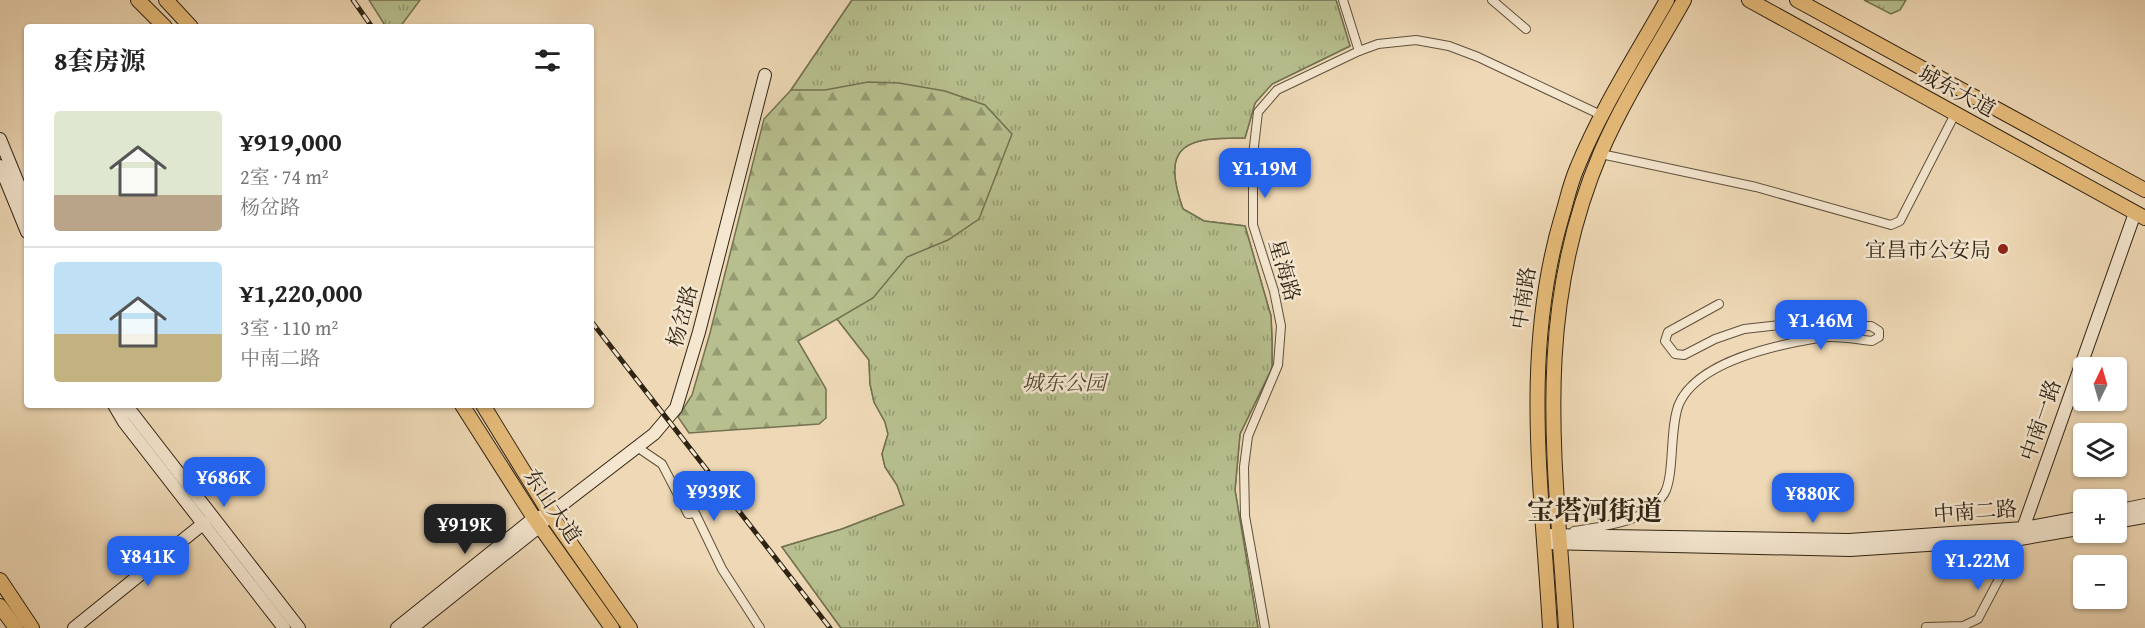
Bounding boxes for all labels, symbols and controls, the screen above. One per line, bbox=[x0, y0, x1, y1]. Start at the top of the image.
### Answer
text: 8套房源 bbox=[54, 41, 145, 80]
icon: filters bbox=[531, 44, 564, 77]
street label: 城东大道 bbox=[1913, 58, 2001, 124]
text: ¥919,000 bbox=[240, 122, 342, 161]
icon: home bbox=[102, 135, 174, 207]
pin: ¥1.19M bbox=[1216, 148, 1314, 199]
text: ¥1.19M bbox=[1233, 153, 1297, 182]
text: 2室 · 74 m² bbox=[240, 162, 329, 191]
text: 杨岔路 bbox=[240, 192, 300, 221]
place label: 宜昌市公安局 bbox=[1865, 234, 1991, 265]
street label: 星海路 bbox=[1261, 235, 1309, 305]
marker: 宜昌市公安局 bbox=[1996, 242, 2010, 256]
street label: 中南路 bbox=[1503, 264, 1543, 332]
text: ¥1,220,000 bbox=[240, 273, 362, 312]
street label: 杨岔路 bbox=[659, 282, 705, 350]
icon: home bbox=[102, 286, 174, 358]
pin: ¥1.46M bbox=[1772, 300, 1870, 351]
text: ¥1.46M bbox=[1789, 305, 1853, 334]
text: 3室 · 110 m² bbox=[240, 313, 338, 342]
text: 中南二路 bbox=[240, 343, 320, 372]
north arrow bbox=[2073, 357, 2127, 411]
map controls bbox=[2073, 357, 2127, 609]
park label: 城东公园 bbox=[1022, 367, 1109, 398]
street label: 中南一路 bbox=[2012, 375, 2068, 465]
button: layers bbox=[2073, 423, 2127, 477]
pin: ¥686K bbox=[182, 457, 266, 508]
text: ¥686K bbox=[197, 462, 251, 491]
street label: 东山大道 bbox=[517, 463, 589, 549]
pin: ¥939K bbox=[672, 471, 756, 522]
pin: ¥880K bbox=[1771, 473, 1855, 524]
text: ¥939K bbox=[687, 476, 741, 505]
text: ¥880K bbox=[1786, 478, 1840, 507]
button: + bbox=[2073, 489, 2127, 543]
district label: 宝塔河街道 bbox=[1528, 490, 1663, 530]
street label: 中南二路 bbox=[1932, 493, 2018, 529]
pin: ¥919K bbox=[423, 504, 507, 555]
text: ¥919K bbox=[438, 509, 492, 538]
pin: ¥841K bbox=[106, 536, 190, 587]
pin: ¥1.22M bbox=[1929, 540, 2027, 591]
text: ¥841K bbox=[121, 541, 175, 570]
text: ¥1.22M bbox=[1946, 545, 2010, 574]
button: − bbox=[2073, 555, 2127, 609]

